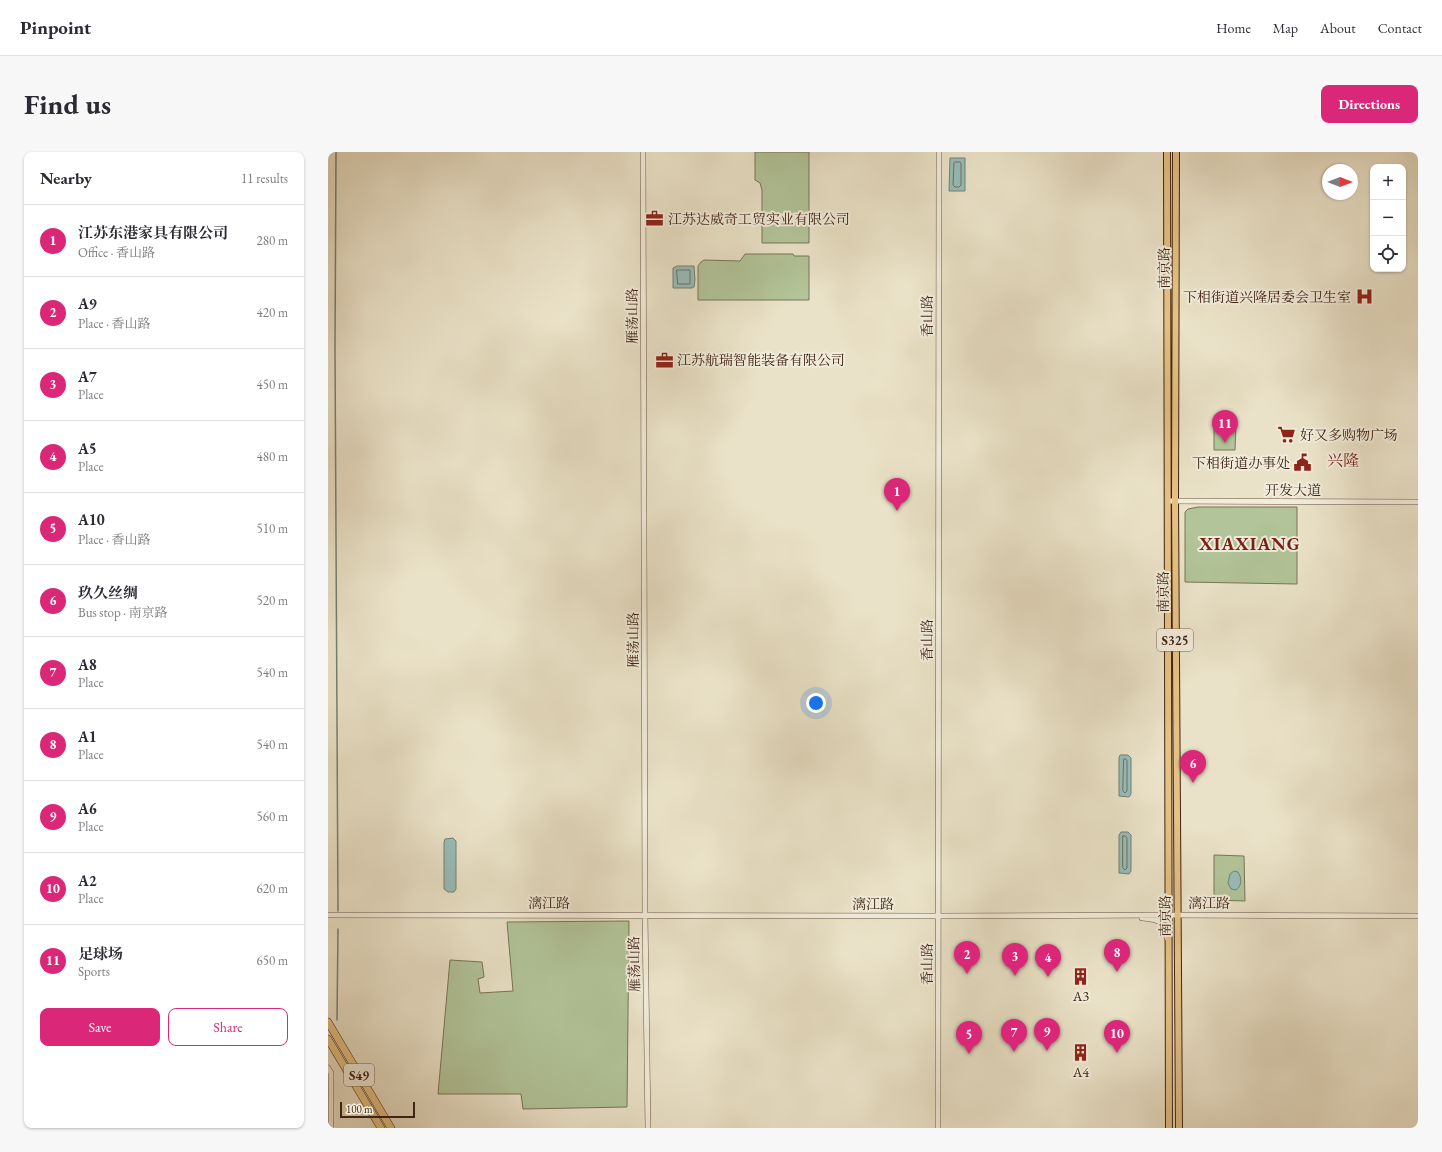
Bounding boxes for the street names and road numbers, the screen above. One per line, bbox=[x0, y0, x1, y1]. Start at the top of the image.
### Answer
street label: 南京路 bbox=[1155, 247, 1173, 289]
street label: 雁荡山路 bbox=[623, 288, 641, 344]
street label: 香山路 bbox=[918, 295, 936, 337]
street label: 开发大道 bbox=[1265, 481, 1321, 499]
street label: 南京路 bbox=[1154, 571, 1172, 613]
street label: 雁荡山路 bbox=[624, 612, 642, 668]
street label: 香山路 bbox=[918, 619, 936, 661]
road number: S325 bbox=[1157, 629, 1193, 651]
street label: 漓江路 bbox=[528, 894, 570, 912]
street label: 漓江路 bbox=[1188, 894, 1230, 912]
street label: 漓江路 bbox=[852, 895, 894, 913]
street label: 南京路 bbox=[1156, 895, 1174, 937]
street label: 雁荡山路 bbox=[625, 936, 643, 992]
street label: 香山路 bbox=[918, 943, 936, 985]
road number: S49 bbox=[344, 1064, 374, 1086]

